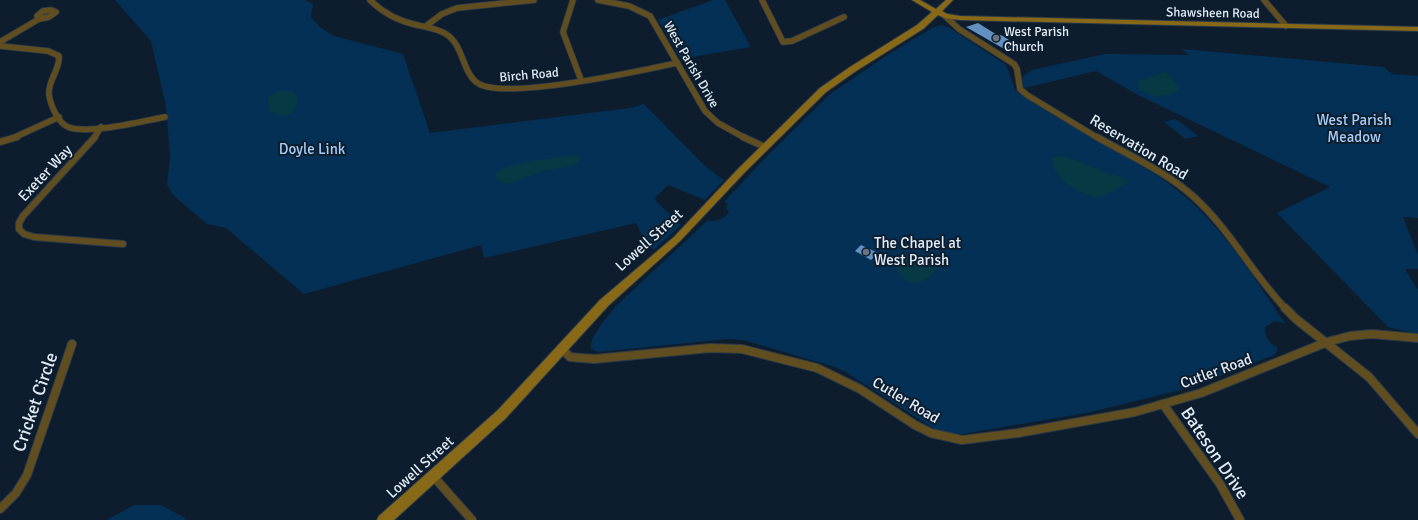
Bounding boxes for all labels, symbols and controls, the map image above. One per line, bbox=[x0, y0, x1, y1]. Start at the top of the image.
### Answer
street label: Shawsheen Road bbox=[1166, 4, 1260, 22]
street label: West Parish Drive bbox=[660, 18, 722, 111]
place label: West Parish Church bbox=[1004, 24, 1069, 55]
marker: West Parish Church bbox=[991, 33, 1001, 43]
street label: Birch Road bbox=[499, 64, 560, 86]
street label: Reservation Road bbox=[1087, 111, 1191, 183]
park label: West Parish Meadow bbox=[1316, 111, 1392, 146]
park label: Doyle Link bbox=[279, 140, 346, 158]
street label: Exeter Way bbox=[14, 141, 76, 205]
street label: Lowell Street bbox=[612, 205, 686, 275]
place label: The Chapel at West Parish bbox=[874, 234, 961, 269]
marker: The Chapel at West Parish bbox=[861, 247, 871, 257]
street label: Cricket Circle bbox=[8, 349, 62, 455]
street label: Cutler Road bbox=[1178, 350, 1254, 392]
street label: Cutler Road bbox=[869, 373, 943, 427]
street label: Bateson Drive bbox=[1176, 403, 1254, 503]
street label: Lowell Street bbox=[383, 432, 457, 502]

